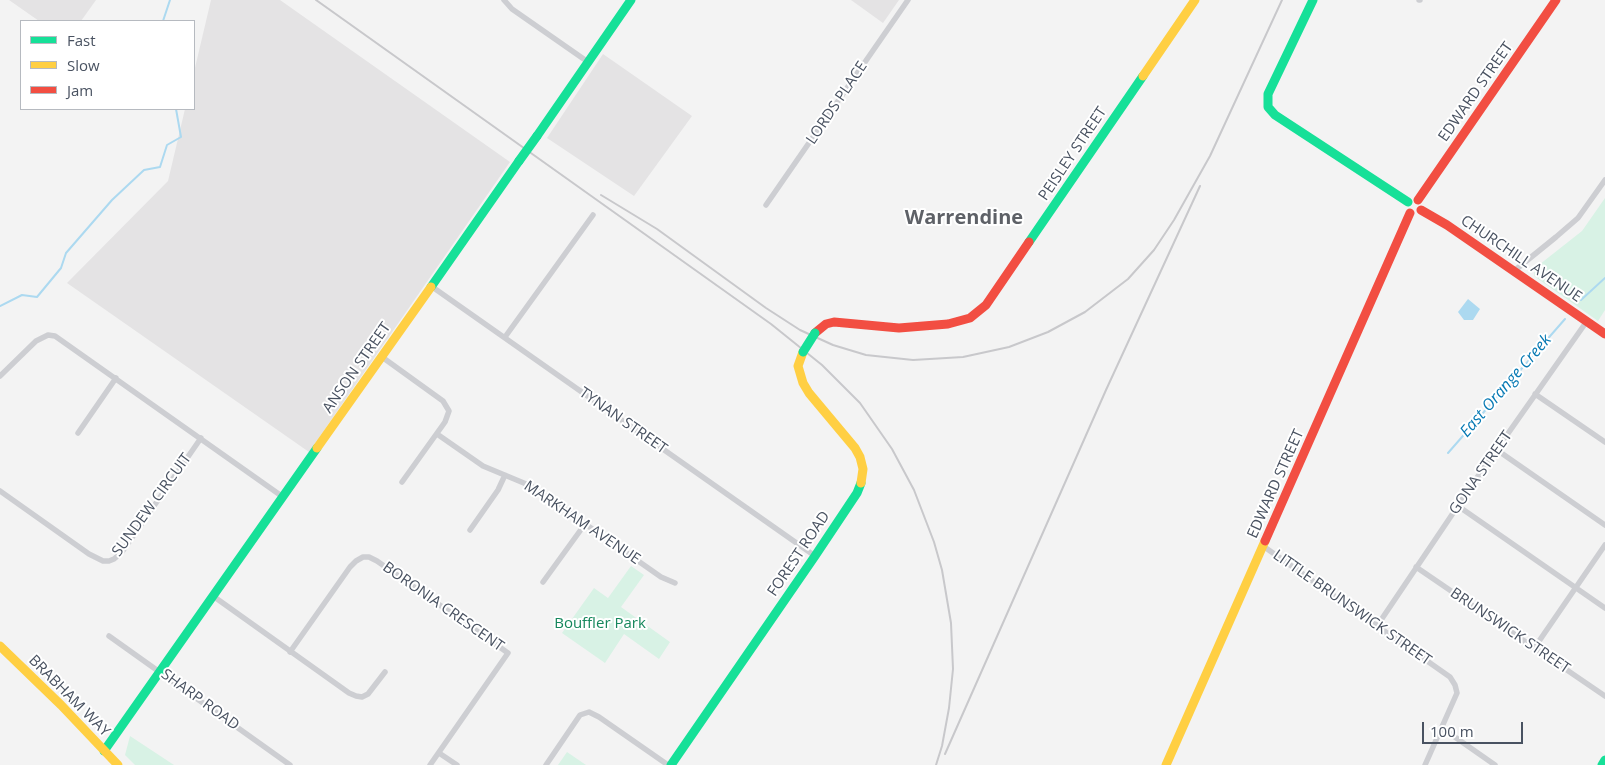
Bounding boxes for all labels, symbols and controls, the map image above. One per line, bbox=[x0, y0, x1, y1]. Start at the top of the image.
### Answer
legend bbox=[20, 20, 195, 110]
text: Fast bbox=[67, 30, 96, 50]
street label: EDWARD STREET bbox=[1435, 39, 1517, 145]
text: Slow bbox=[67, 55, 100, 75]
street label: LORDS PLACE bbox=[803, 58, 871, 148]
text: Jam bbox=[67, 80, 93, 100]
street label: PEISLEY STREET bbox=[1035, 104, 1111, 204]
district label: Warrendine bbox=[905, 206, 1023, 230]
street label: CHURCHILL AVENUE bbox=[1457, 212, 1585, 306]
street label: ANSON STREET bbox=[319, 319, 395, 417]
water label: East Orange Creek bbox=[1456, 331, 1556, 441]
street label: TYNAN STREET bbox=[576, 384, 670, 458]
street label: EDWARD STREET bbox=[1244, 427, 1308, 541]
street label: GONA STREET bbox=[1446, 428, 1516, 518]
street label: SUNDEW CIRCUIT bbox=[109, 450, 195, 560]
street label: MARKHAM AVENUE bbox=[520, 477, 644, 569]
street label: FOREST ROAD bbox=[764, 508, 834, 600]
street label: LITTLE BRUNSWICK STREET bbox=[1269, 546, 1435, 670]
street label: BORONIA CRESCENT bbox=[379, 558, 507, 656]
street label: BRUNSWICK STREET bbox=[1447, 584, 1573, 678]
park label: Bouffler Park bbox=[554, 615, 646, 633]
street label: BRABHAM WAY bbox=[25, 652, 113, 740]
street label: SHARP ROAD bbox=[157, 666, 243, 734]
scale bar bbox=[1425, 712, 1526, 744]
text: 100 m bbox=[1430, 721, 1474, 741]

